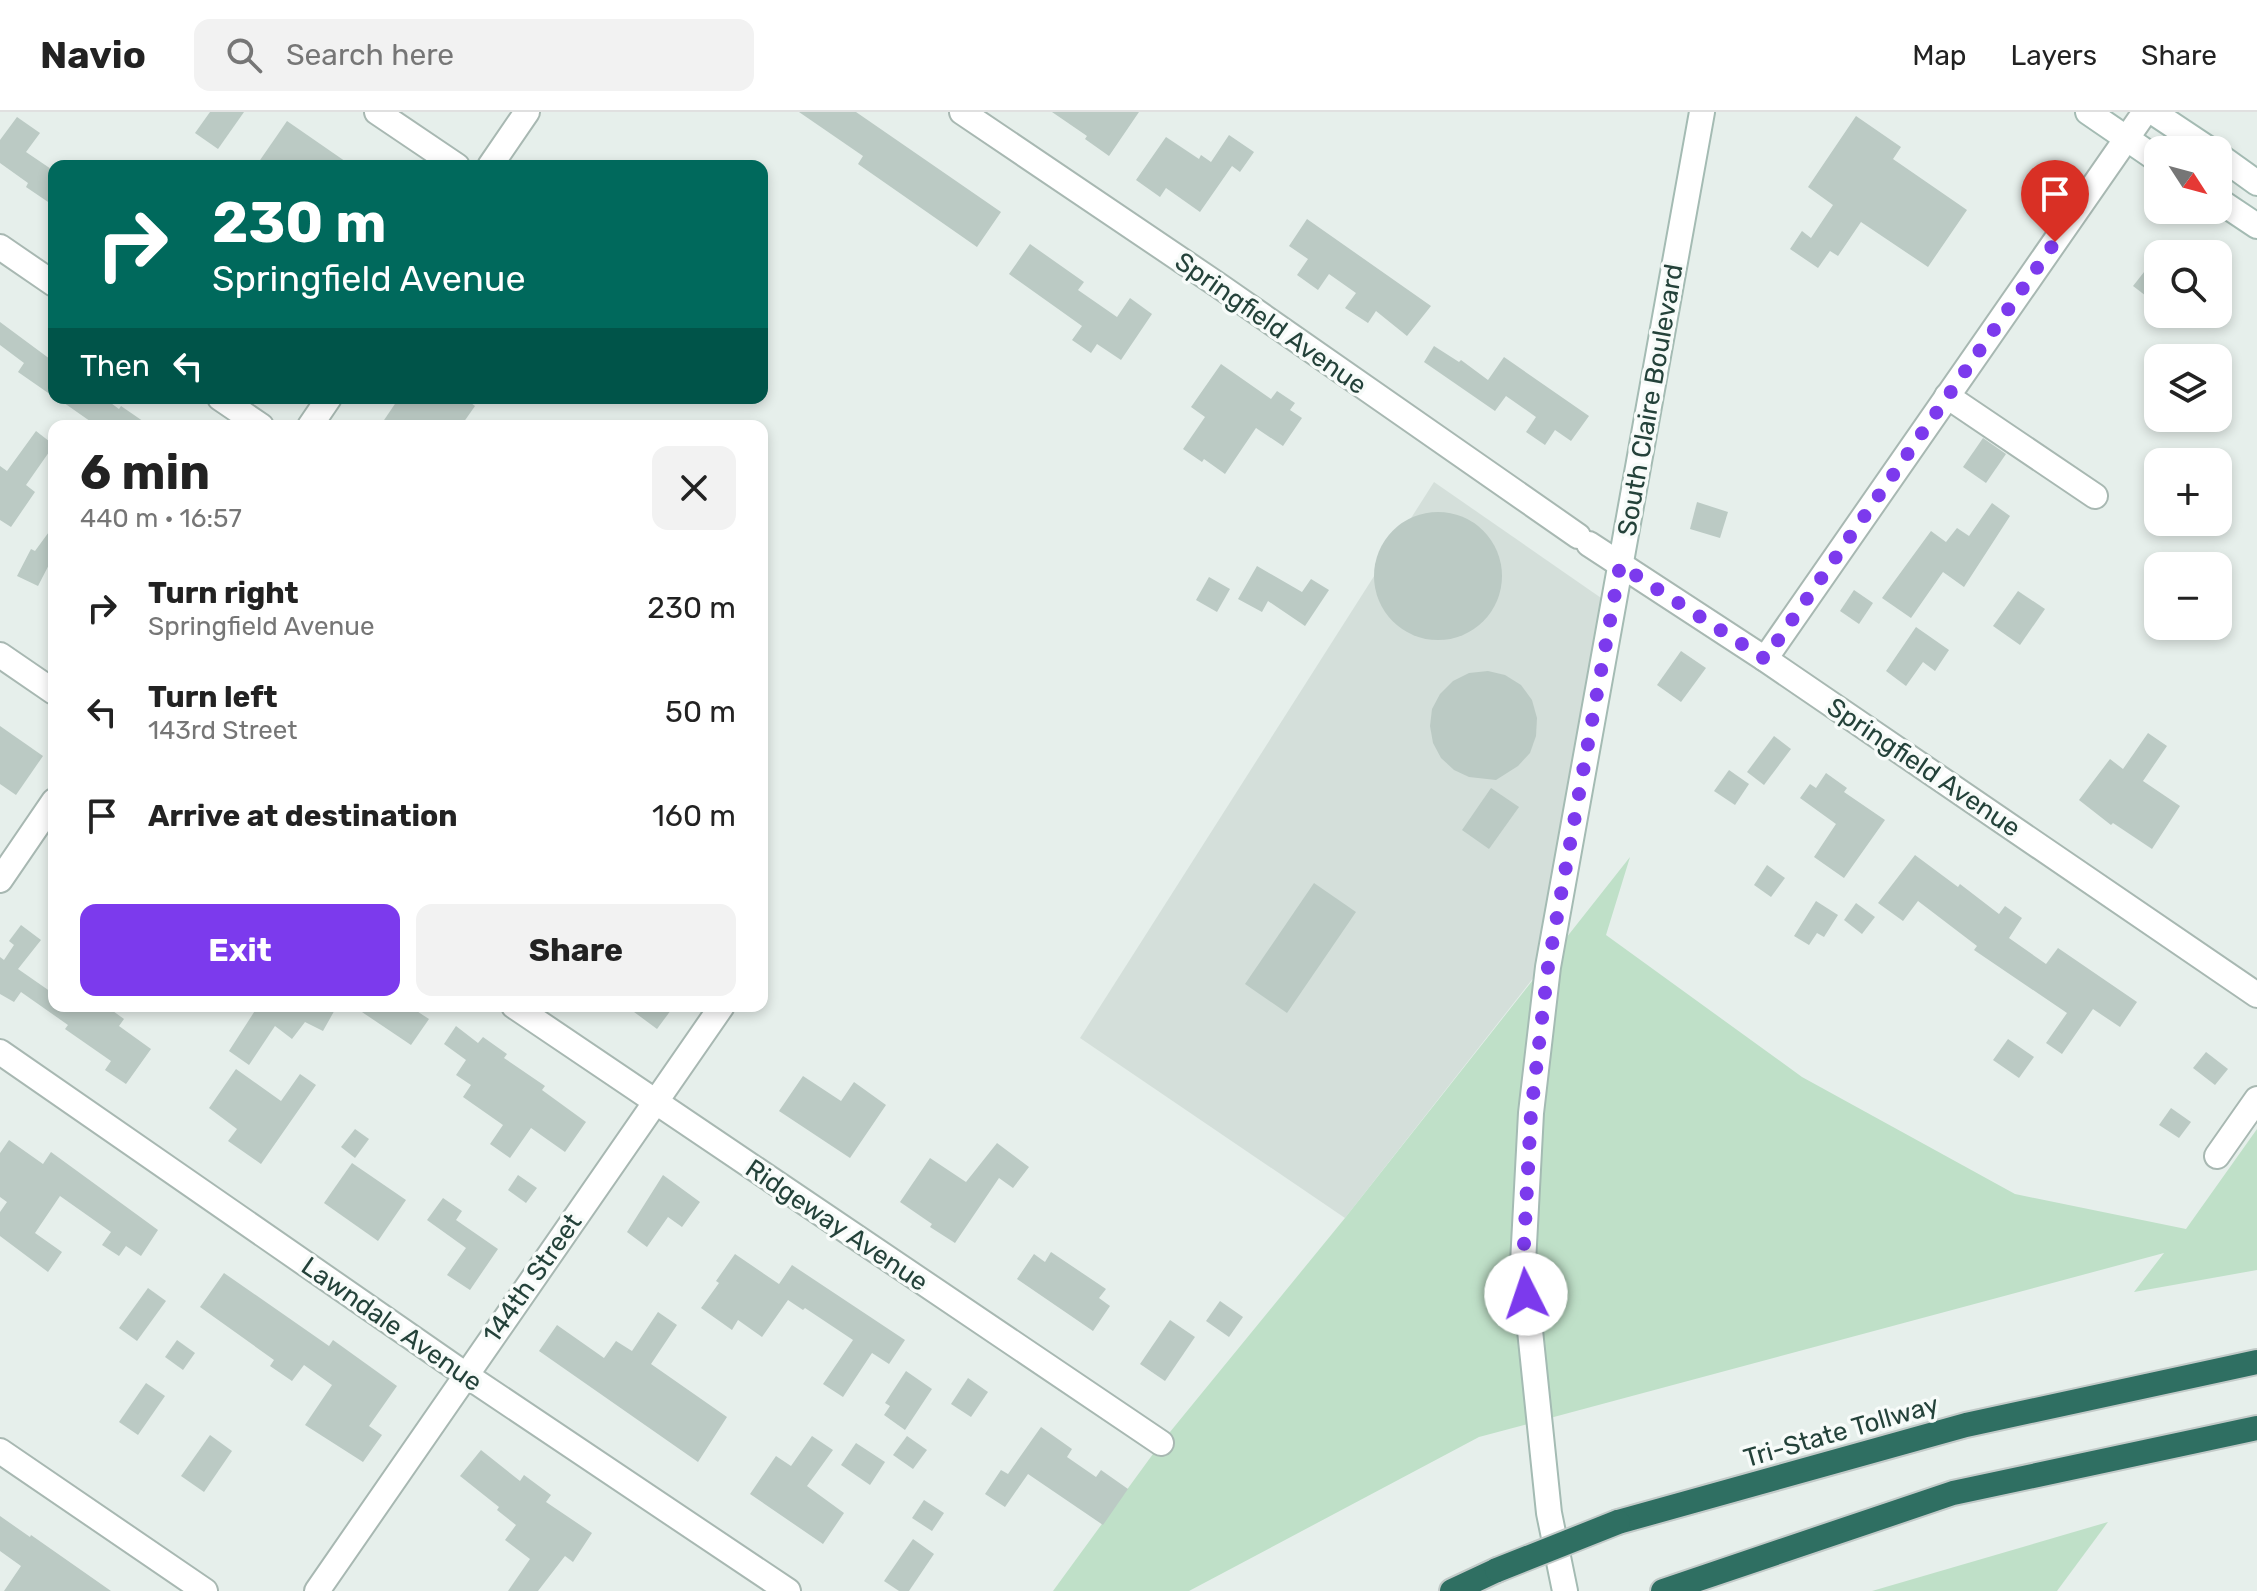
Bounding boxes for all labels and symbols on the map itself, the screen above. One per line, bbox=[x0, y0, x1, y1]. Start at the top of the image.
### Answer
north arrow bbox=[2144, 136, 2232, 224]
pin bbox=[2021, 160, 2089, 242]
street label: Springfield Avenue bbox=[1169, 246, 1372, 401]
street label: South Claire Boulevard bbox=[1611, 262, 1690, 538]
street label: Springfield Avenue bbox=[1821, 691, 2026, 844]
street label: Ridgeway Avenue bbox=[740, 1153, 934, 1298]
street label: 144th Street bbox=[476, 1208, 588, 1349]
street label: Lawndale Avenue bbox=[296, 1251, 488, 1398]
position arrow bbox=[1484, 1252, 1568, 1336]
street label: Tri-State Tollway bbox=[1740, 1389, 1942, 1474]

